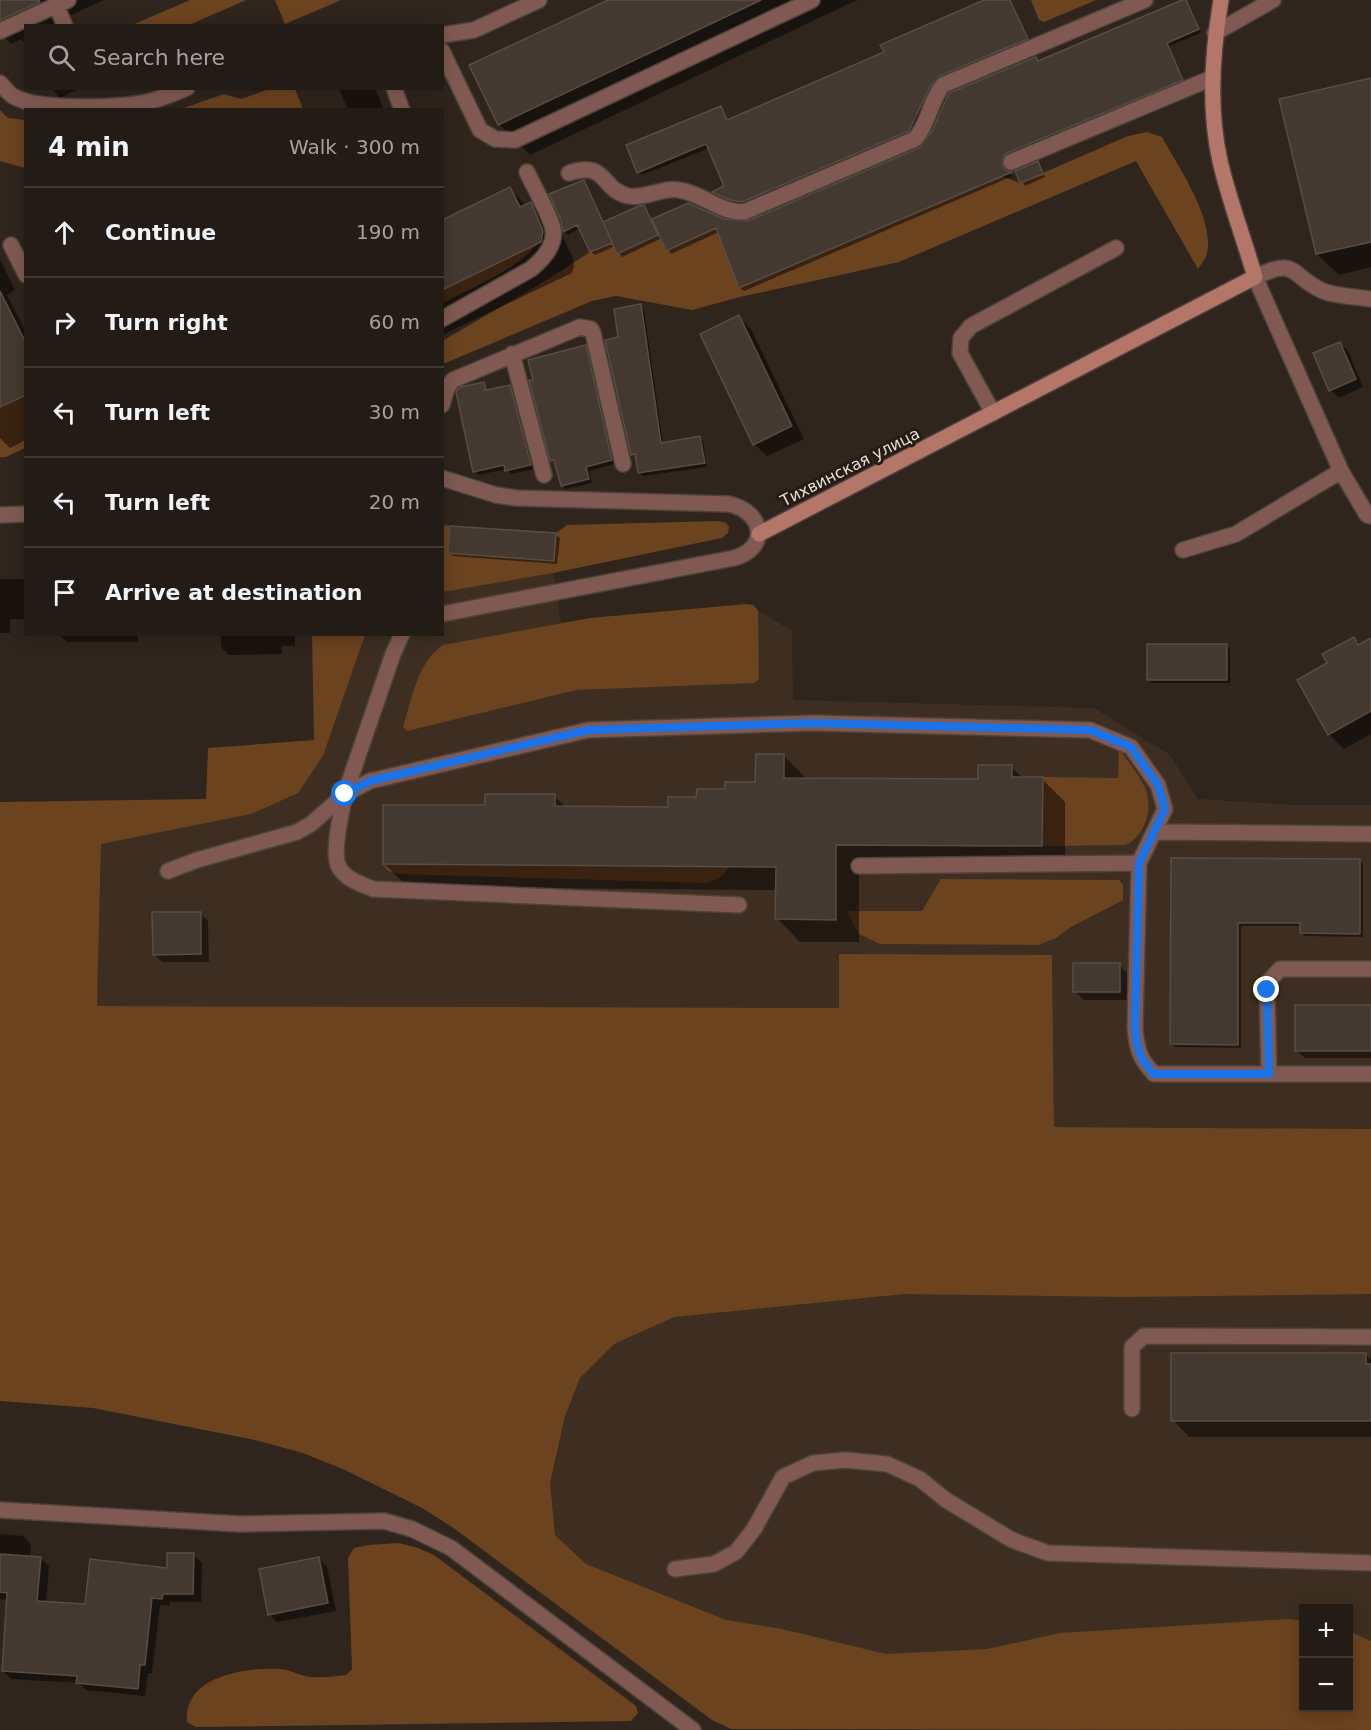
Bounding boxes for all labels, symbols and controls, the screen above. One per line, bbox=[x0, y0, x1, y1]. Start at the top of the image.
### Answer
search box bbox=[24, 24, 444, 90]
icon: search bbox=[45, 41, 78, 74]
text: Search here bbox=[93, 45, 225, 70]
text: 4 min bbox=[48, 132, 130, 162]
text: Walk · 300 m bbox=[289, 135, 420, 159]
icon: ahead bbox=[48, 216, 81, 249]
text: Continue bbox=[105, 220, 216, 245]
text: 190 m bbox=[356, 220, 420, 244]
icon: right bbox=[48, 306, 81, 339]
text: Turn right bbox=[105, 310, 228, 335]
text: 60 m bbox=[369, 310, 420, 334]
icon: left bbox=[48, 396, 81, 429]
text: Turn left bbox=[105, 400, 210, 425]
text: 30 m bbox=[369, 400, 420, 424]
street label: Тихвинская улица bbox=[776, 424, 923, 511]
icon: left bbox=[48, 486, 81, 519]
text: Turn left bbox=[105, 490, 210, 515]
text: 20 m bbox=[369, 490, 420, 514]
icon: arrive bbox=[48, 576, 81, 609]
text: Arrive at destination bbox=[105, 580, 362, 605]
route start bbox=[331, 780, 357, 806]
route end bbox=[1253, 976, 1279, 1002]
map controls bbox=[1299, 1604, 1353, 1712]
button: + bbox=[1299, 1604, 1353, 1658]
button: − bbox=[1299, 1658, 1353, 1712]

